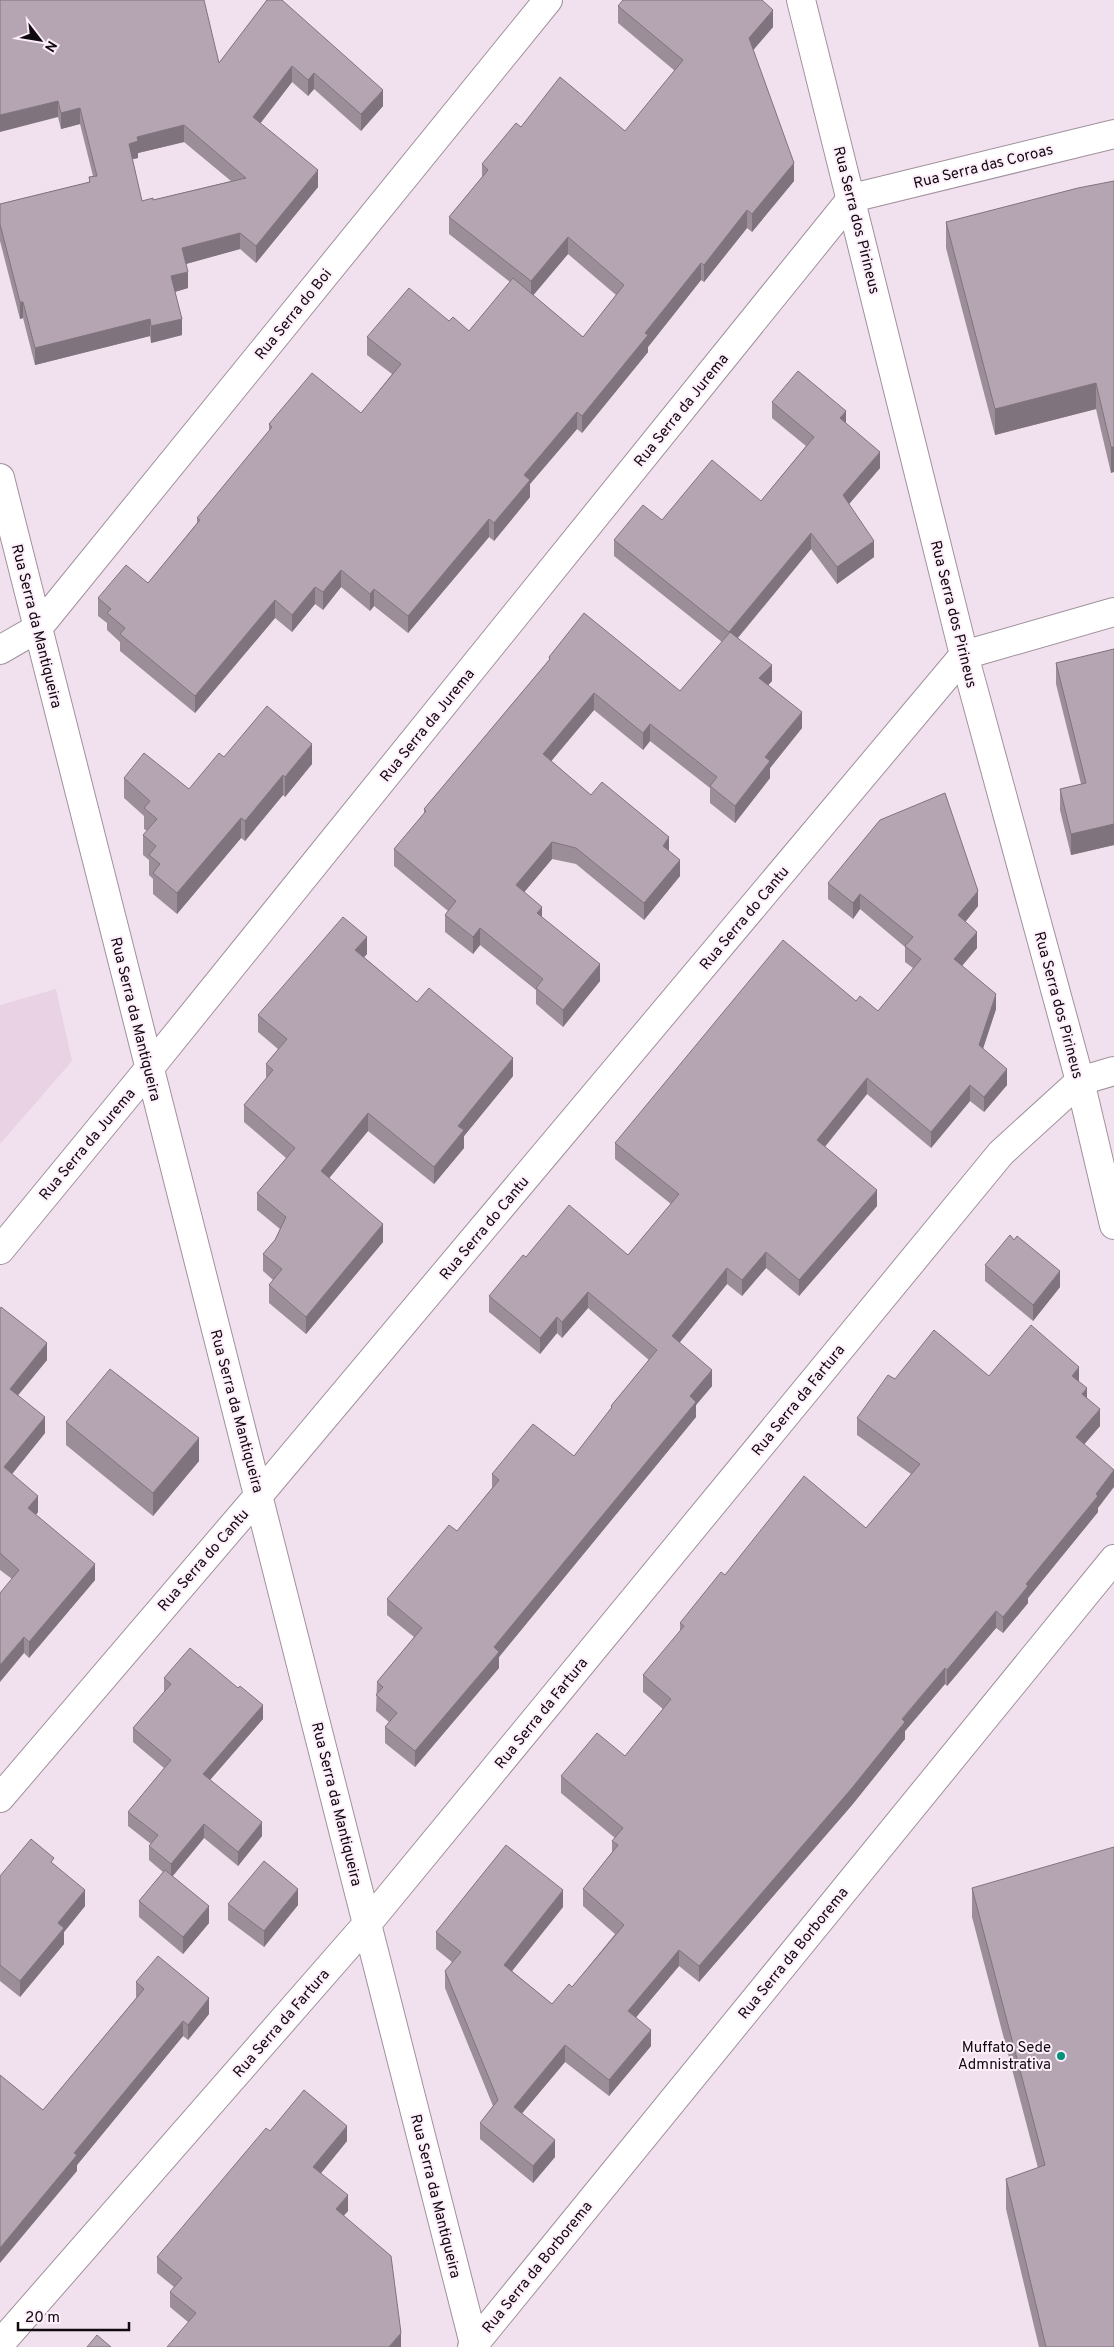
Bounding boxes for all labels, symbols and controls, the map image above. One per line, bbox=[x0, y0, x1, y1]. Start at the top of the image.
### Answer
north arrow bbox=[15, 15, 65, 65]
text: N bbox=[40, 37, 60, 55]
street label: Rua Serra das Coroas bbox=[912, 141, 1055, 194]
street label: Rua Serra dos Pirineus bbox=[828, 145, 883, 296]
street label: Rua Serra do Boi bbox=[252, 266, 337, 364]
street label: Rua Serra da Jurema bbox=[631, 350, 734, 471]
street label: Rua Serra dos Pirineus bbox=[925, 539, 980, 690]
street label: Rua Serra da Mantiqueira bbox=[6, 542, 65, 710]
street label: Rua Serra da Jurema bbox=[377, 665, 480, 786]
street label: Rua Serra do Cantu bbox=[696, 863, 794, 975]
street label: Rua Serra dos Pirineus bbox=[1029, 930, 1086, 1081]
street label: Rua Serra da Mantiqueira bbox=[105, 935, 164, 1103]
street label: Rua Serra da Jurema bbox=[36, 1085, 141, 1205]
street label: Rua Serra do Cantu bbox=[436, 1173, 534, 1285]
street label: Rua Serra da Mantiqueira bbox=[205, 1328, 267, 1495]
street label: Rua Serra da Fartura bbox=[748, 1341, 850, 1460]
street label: Rua Serra do Cantu bbox=[155, 1506, 254, 1616]
street label: Rua Serra da Fartura bbox=[491, 1654, 593, 1773]
street label: Rua Serra da Mantiqueira bbox=[306, 1720, 365, 1888]
street label: Rua Serra da Borborema bbox=[735, 1884, 853, 2024]
street label: Rua Serra da Fartura bbox=[230, 1966, 335, 2082]
place label: Muffato Sede Admnistrativa bbox=[958, 2039, 1051, 2075]
marker: Muffato Sede Admnistrativa bbox=[1055, 2050, 1067, 2062]
street label: Rua Serra da Mantiqueira bbox=[405, 2112, 464, 2280]
street label: Rua Serra da Borborema bbox=[479, 2198, 597, 2338]
scale bar bbox=[18, 2300, 129, 2332]
text: 20 m bbox=[25, 2309, 60, 2328]

